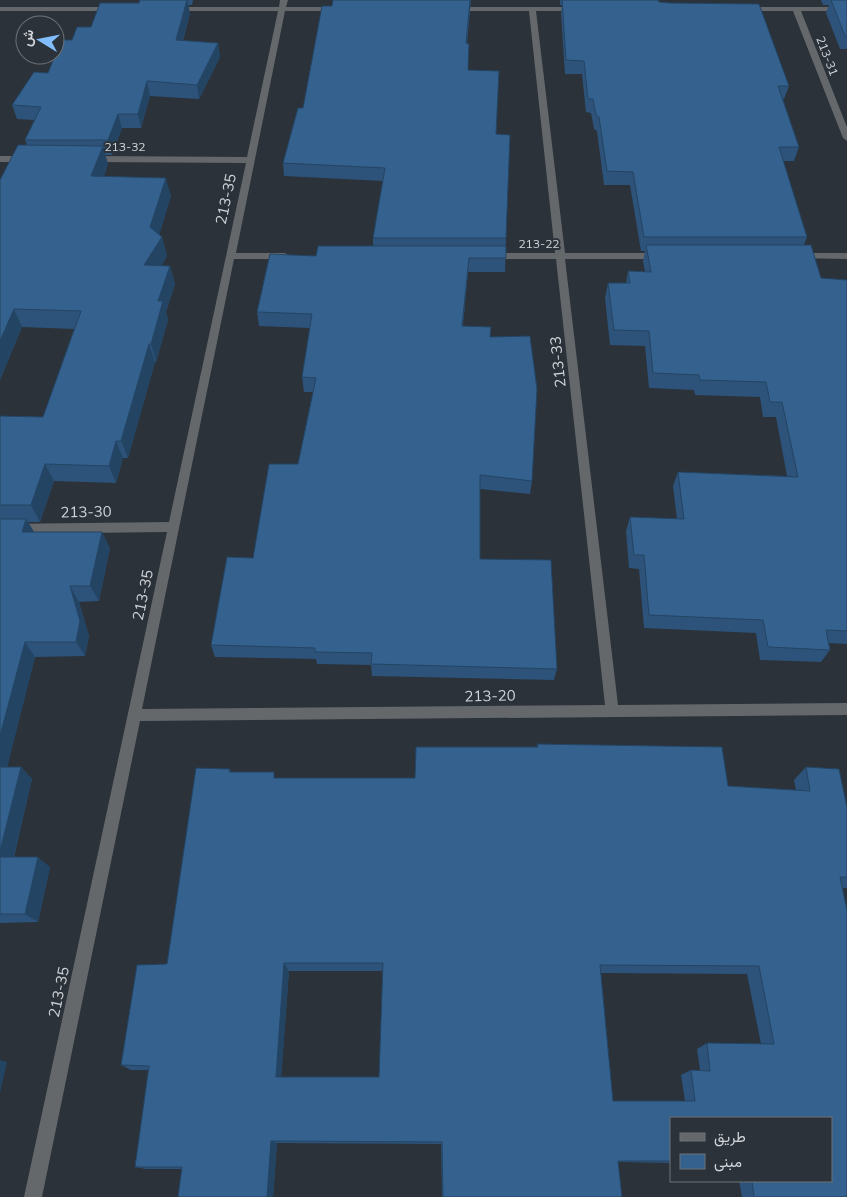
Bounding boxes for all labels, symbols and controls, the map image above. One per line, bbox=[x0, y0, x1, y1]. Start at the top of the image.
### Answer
north arrow bbox=[15, 15, 65, 65]
text: ش bbox=[17, 28, 38, 48]
street label: 213-31 bbox=[813, 34, 842, 78]
street label: 213-32 bbox=[104, 139, 146, 154]
street label: 213-35 bbox=[211, 172, 240, 226]
street label: 213-22 bbox=[518, 236, 560, 251]
street label: 213-33 bbox=[545, 335, 570, 389]
street label: 213-30 bbox=[60, 502, 112, 521]
street label: 213-35 bbox=[128, 568, 157, 622]
street label: 213-20 bbox=[464, 686, 516, 705]
street label: 213-35 bbox=[44, 965, 73, 1019]
legend bbox=[670, 1117, 832, 1182]
text: طريق bbox=[714, 1127, 746, 1147]
text: مبنى bbox=[714, 1152, 742, 1172]

